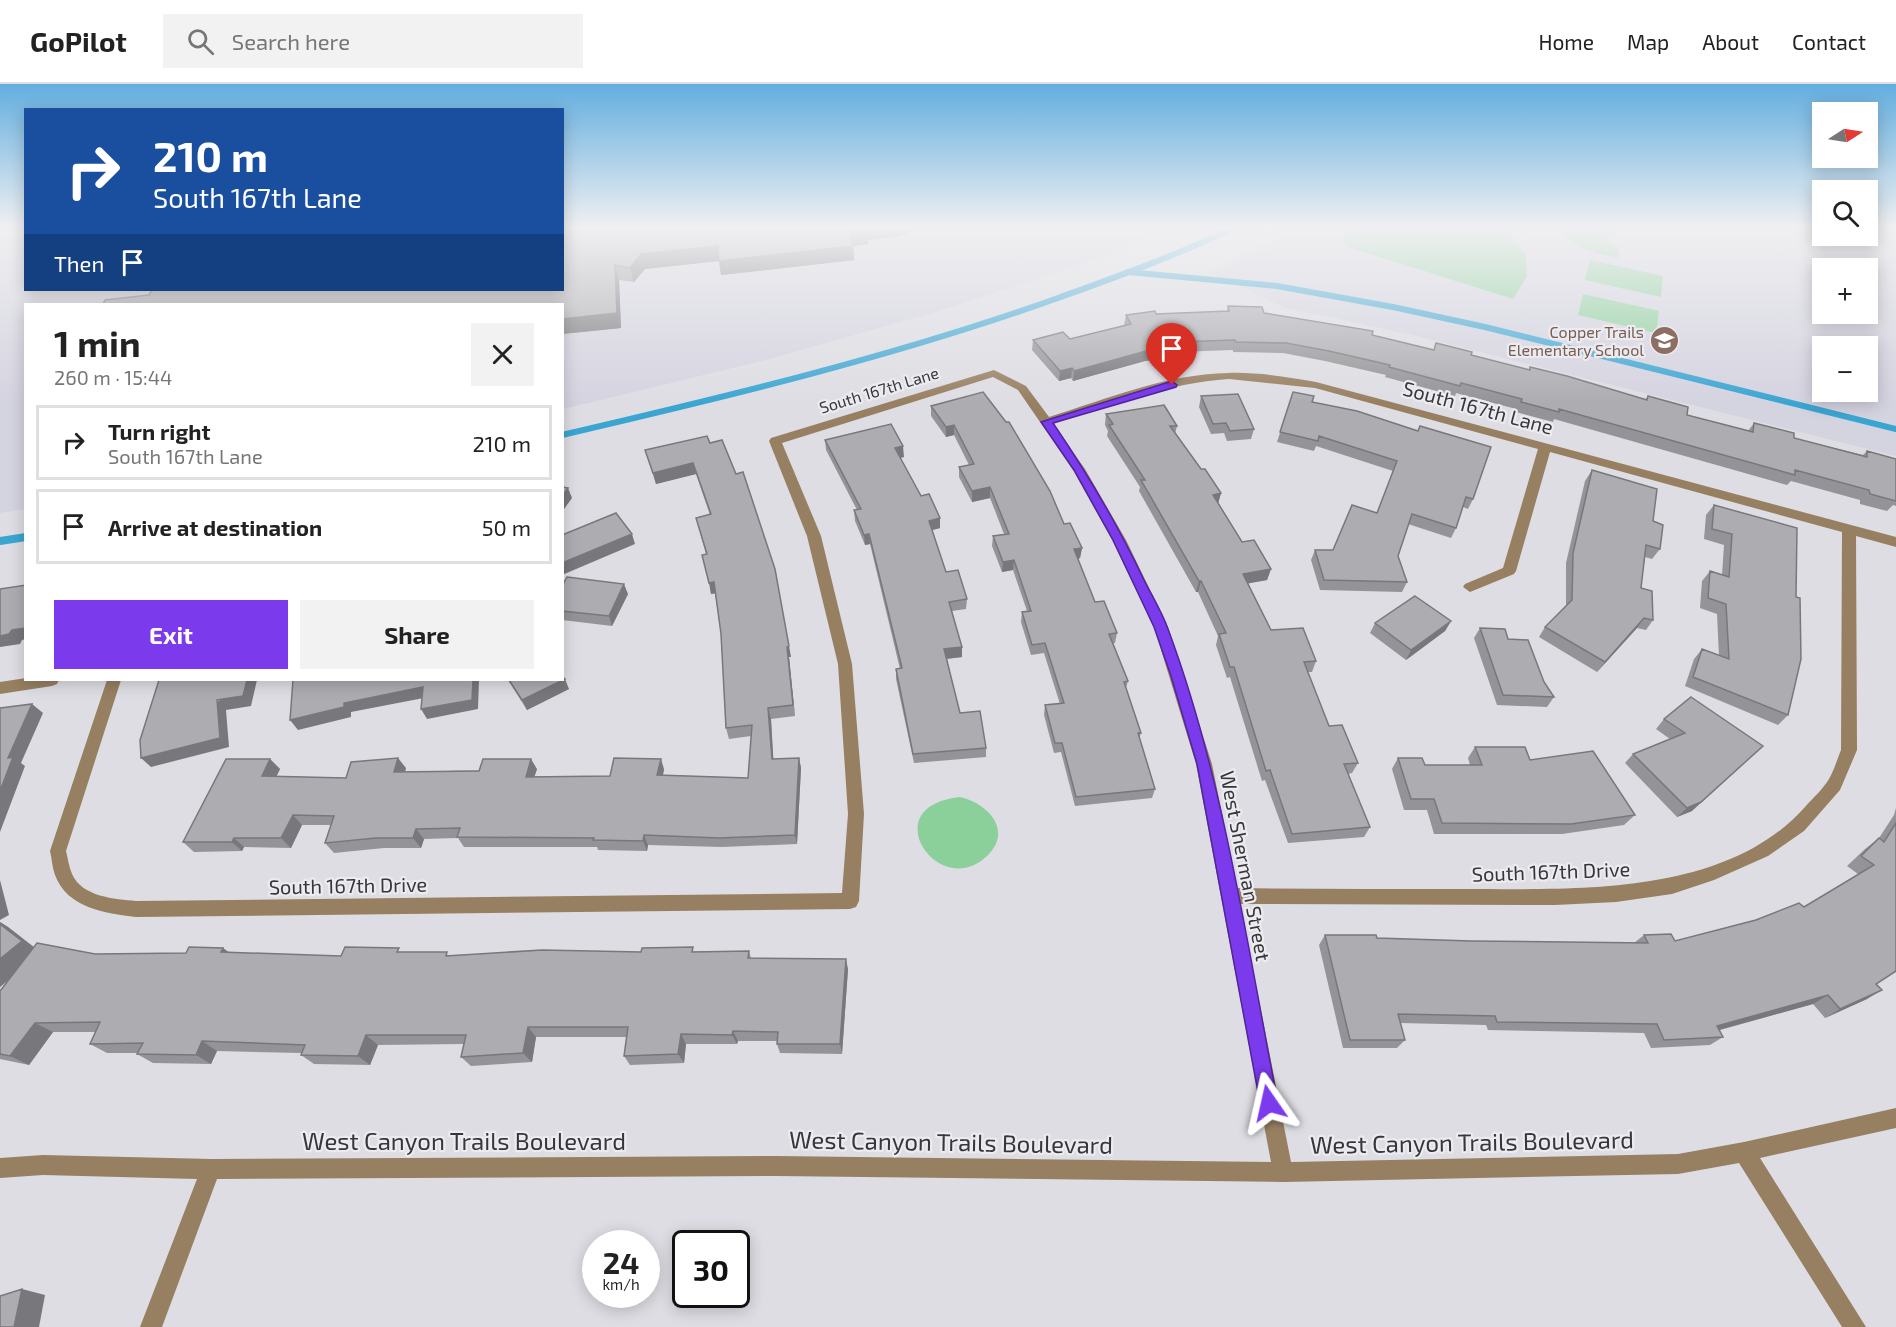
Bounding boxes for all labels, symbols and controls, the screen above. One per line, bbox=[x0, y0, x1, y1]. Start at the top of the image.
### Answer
search box bbox=[163, 14, 583, 68]
text: GoPilot bbox=[30, 24, 127, 58]
icon: search bbox=[184, 25, 217, 58]
text: Search here bbox=[232, 28, 350, 54]
text: Home bbox=[1538, 29, 1594, 54]
text: Map bbox=[1627, 29, 1669, 54]
text: About bbox=[1702, 29, 1759, 54]
text: Contact bbox=[1792, 29, 1866, 54]
north arrow bbox=[1812, 102, 1878, 168]
map controls bbox=[1812, 102, 1878, 402]
text: 210 m bbox=[153, 130, 268, 180]
icon: right bbox=[54, 132, 132, 210]
button: search bbox=[1812, 180, 1878, 246]
text: South 167th Lane bbox=[153, 181, 362, 213]
icon: arrive bbox=[116, 246, 149, 279]
text: Then bbox=[54, 250, 104, 276]
button: + bbox=[1812, 258, 1878, 324]
text: 1 min bbox=[54, 321, 141, 364]
place label: Copper Trails Elementary School bbox=[1508, 322, 1644, 359]
button: close bbox=[471, 323, 534, 386]
pin bbox=[1146, 323, 1197, 385]
school or university icon: Copper Trails Elementary School bbox=[1649, 325, 1681, 357]
icon: arrive bbox=[1155, 332, 1188, 365]
button: − bbox=[1812, 336, 1878, 402]
street label: South 167th Lane bbox=[817, 362, 941, 417]
text: 260 m · 15:44 bbox=[54, 365, 172, 389]
street label: South 167th Lane bbox=[1400, 375, 1556, 439]
text: Turn right bbox=[108, 418, 210, 444]
icon: right bbox=[57, 426, 90, 459]
text: 210 m bbox=[472, 430, 531, 456]
text: South 167th Lane bbox=[108, 444, 263, 468]
icon: arrive bbox=[57, 510, 90, 543]
text: Arrive at destination bbox=[108, 514, 322, 540]
text: 50 m bbox=[482, 514, 531, 540]
button: Exit bbox=[54, 600, 288, 669]
button: Share bbox=[300, 600, 534, 669]
street label: West Sherman Street bbox=[1216, 769, 1276, 963]
street label: South 167th Drive bbox=[1471, 856, 1631, 886]
street label: South 167th Drive bbox=[269, 872, 427, 898]
position arrow bbox=[1237, 1071, 1301, 1135]
street label: West Canyon Trails Boulevard bbox=[789, 1124, 1113, 1159]
street label: West Canyon Trails Boulevard bbox=[1310, 1124, 1634, 1159]
street label: West Canyon Trails Boulevard bbox=[302, 1126, 626, 1155]
speed limit sign: 30 bbox=[672, 1230, 750, 1308]
text: 24 bbox=[603, 1244, 639, 1280]
text: km/h bbox=[602, 1275, 640, 1293]

